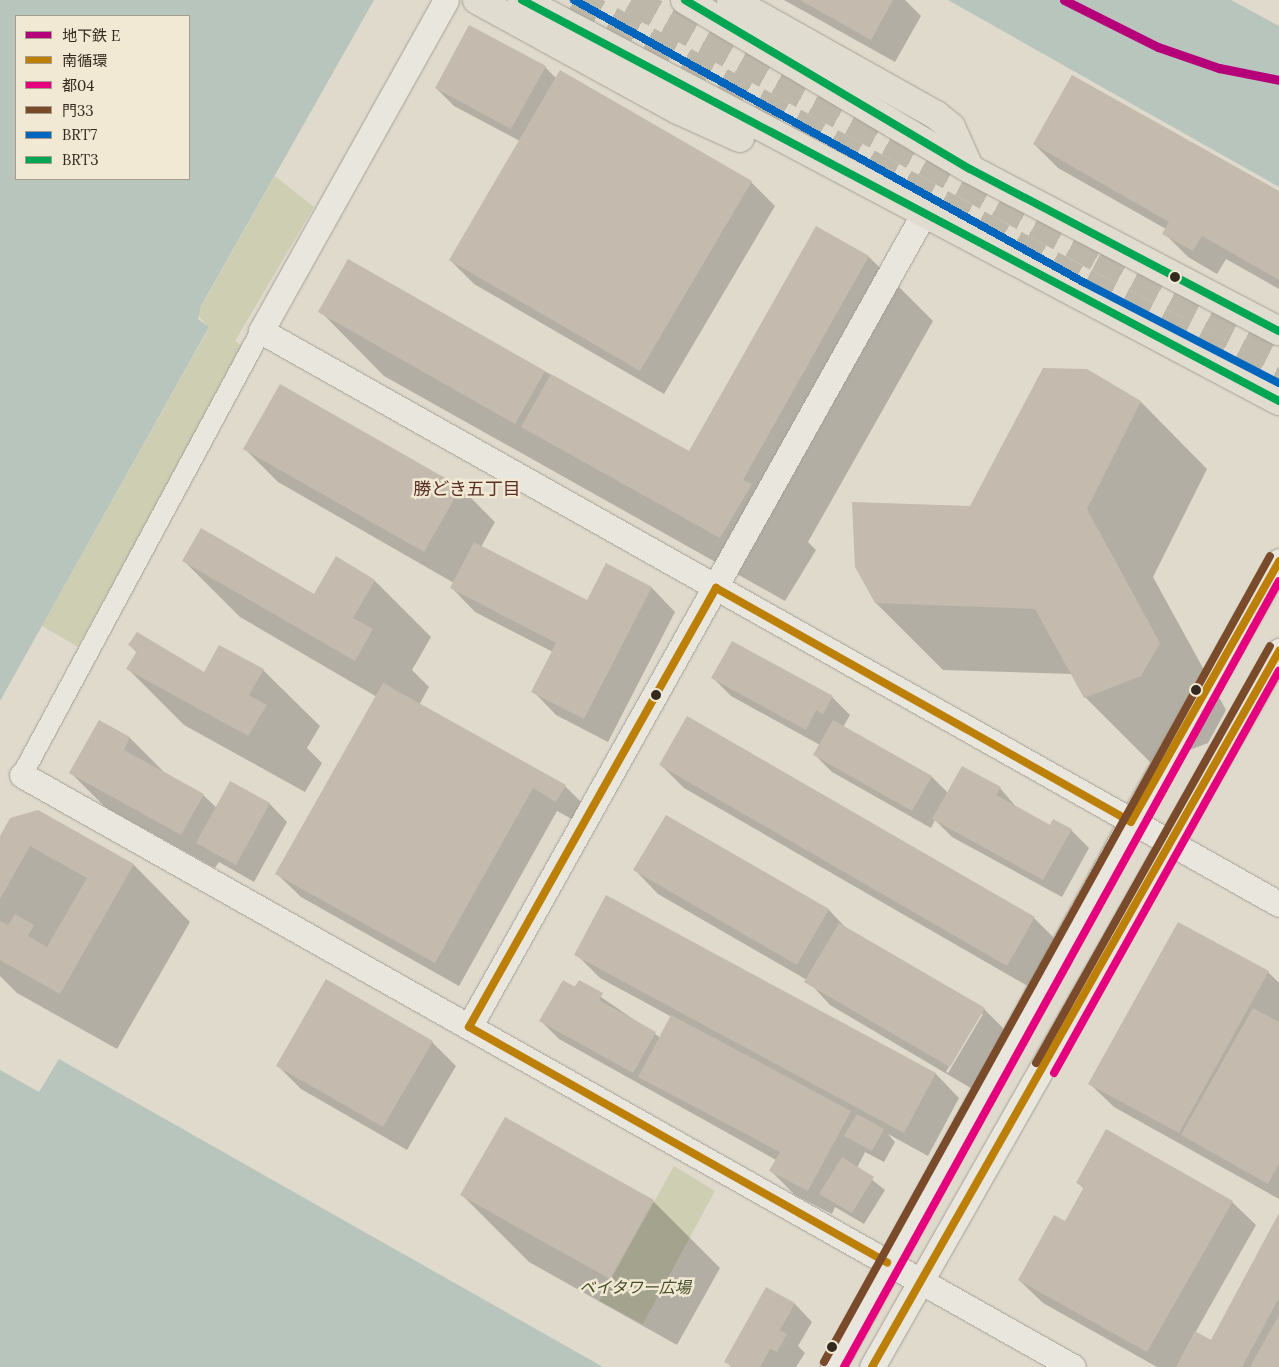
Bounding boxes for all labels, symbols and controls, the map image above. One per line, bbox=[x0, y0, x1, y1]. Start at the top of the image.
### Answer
legend bbox=[15, 15, 190, 180]
text: 地下鉄 E bbox=[62, 26, 120, 45]
text: 南循環 bbox=[62, 51, 107, 70]
text: 都04 bbox=[62, 76, 94, 95]
text: 門33 bbox=[62, 101, 94, 120]
text: BRT7 bbox=[62, 125, 97, 144]
text: BRT3 bbox=[62, 150, 99, 169]
unlabelled marker bbox=[1170, 272, 1180, 282]
district label: 勝どき五丁目 bbox=[413, 478, 521, 500]
unlabelled marker bbox=[1191, 685, 1201, 695]
unlabelled marker bbox=[651, 690, 661, 700]
park label: ベイタワー広場 bbox=[579, 1277, 691, 1297]
unlabelled marker bbox=[827, 1342, 837, 1352]

